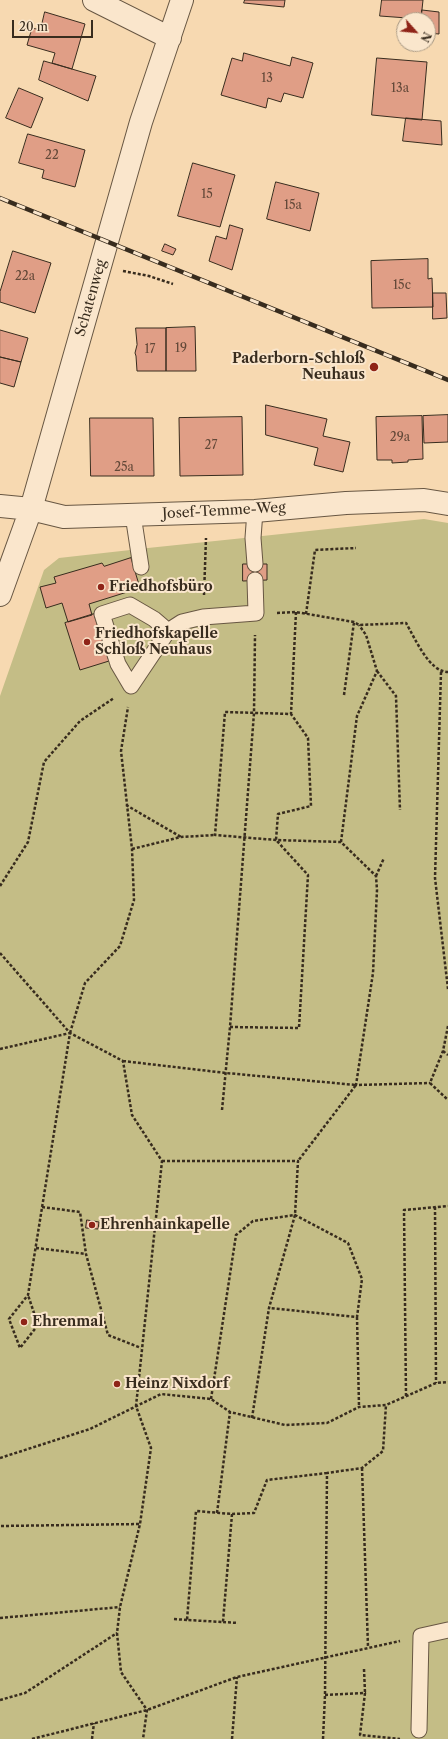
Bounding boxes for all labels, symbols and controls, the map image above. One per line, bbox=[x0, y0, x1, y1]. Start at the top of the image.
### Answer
scale bar bbox=[14, 12, 95, 38]
north arrow bbox=[396, 12, 436, 52]
text: 20 m bbox=[19, 19, 48, 34]
text: N bbox=[417, 30, 434, 44]
house number: 13 bbox=[261, 72, 273, 86]
house number: 13a bbox=[391, 82, 409, 96]
house number: 22 bbox=[45, 149, 59, 163]
house number: 15 bbox=[201, 188, 213, 202]
house number: 15a bbox=[284, 199, 302, 213]
street label: Schatenweg bbox=[72, 257, 110, 339]
house number: 22a bbox=[15, 270, 35, 284]
house number: 15c bbox=[393, 279, 411, 293]
house number: 19 bbox=[175, 342, 187, 356]
house number: 17 bbox=[145, 343, 155, 357]
place label: Paderborn-Schloß Neuhaus bbox=[232, 351, 365, 384]
marker: Paderborn-Schloß Neuhaus bbox=[368, 361, 380, 373]
house number: 29a bbox=[390, 431, 410, 445]
house number: 27 bbox=[205, 439, 217, 453]
house number: 25a bbox=[114, 461, 134, 475]
street label: Josef-Temme-Weg bbox=[162, 499, 286, 523]
place label: Friedhofsbüro bbox=[109, 579, 213, 595]
marker: Friedhofsbüro bbox=[96, 582, 106, 592]
place label: Friedhofskapelle Schloß Neuhaus bbox=[95, 626, 218, 658]
marker: Friedhofskapelle Schloß Neuhaus bbox=[82, 637, 92, 647]
place label: Ehrenhainkapelle bbox=[100, 1217, 230, 1233]
marker: Ehrenhainkapelle bbox=[87, 1220, 97, 1230]
place label: Ehrenmal bbox=[32, 1314, 103, 1330]
marker: Ehrenmal bbox=[19, 1317, 29, 1327]
place label: Heinz Nixdorf bbox=[125, 1376, 229, 1392]
marker: Heinz Nixdorf bbox=[112, 1379, 122, 1389]

